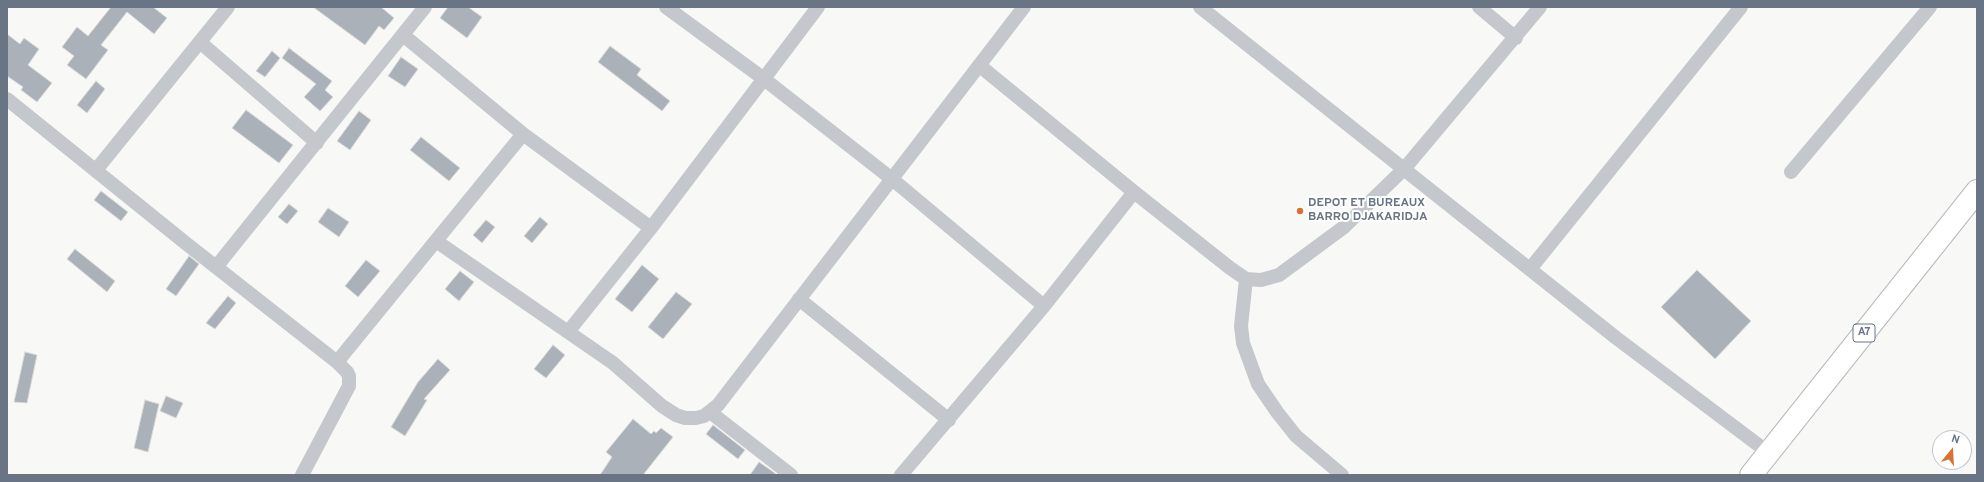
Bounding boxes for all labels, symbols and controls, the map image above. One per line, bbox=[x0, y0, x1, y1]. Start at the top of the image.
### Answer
place label: DEPOT ET BUREAUX BARRO DJAKARIDJA bbox=[1308, 197, 1428, 225]
marker: DEPOT ET BUREAUX BARRO DJAKARIDJA bbox=[1295, 206, 1305, 216]
road number: A7 bbox=[1853, 324, 1875, 342]
north arrow bbox=[1932, 430, 1972, 470]
text: N bbox=[1949, 432, 1961, 447]

